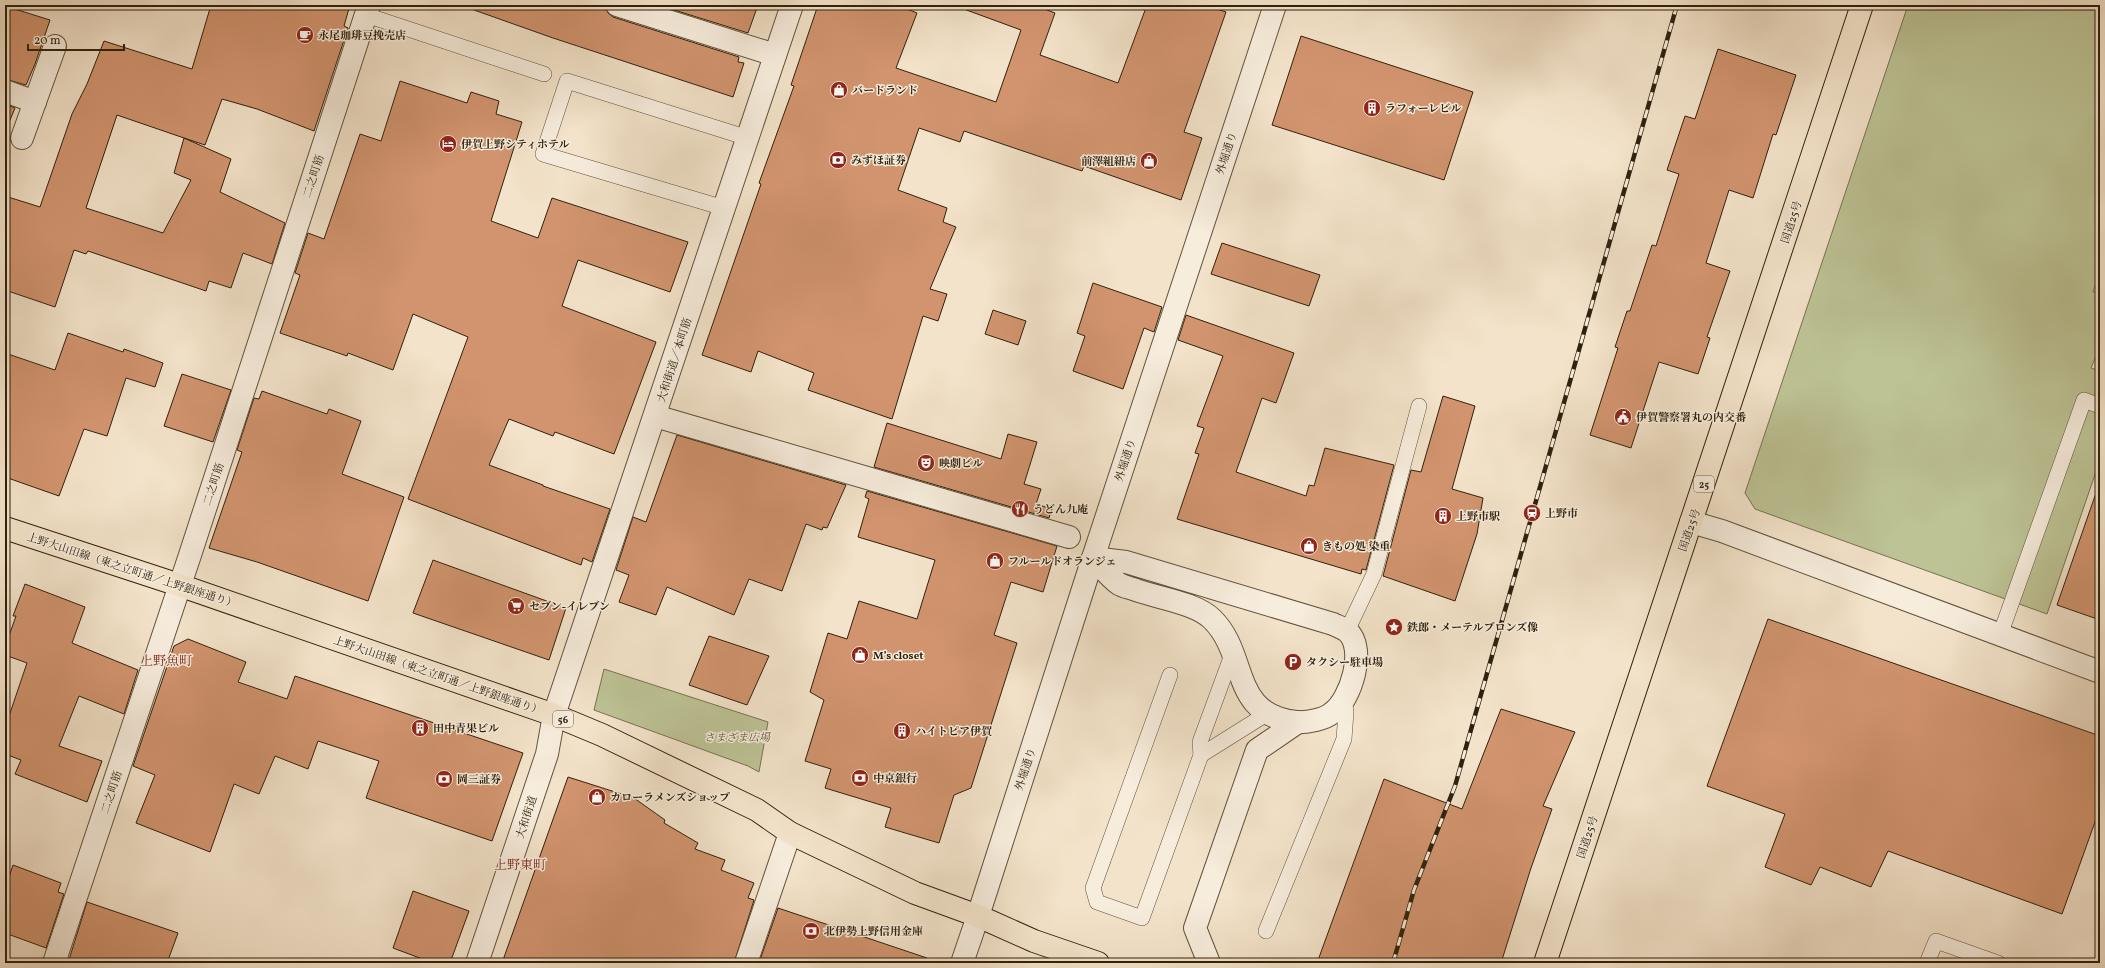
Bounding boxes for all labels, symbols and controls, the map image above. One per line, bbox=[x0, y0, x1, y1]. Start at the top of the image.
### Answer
cafe icon: 永尾珈琲豆挽売店 bbox=[295, 25, 315, 45]
scale bar bbox=[28, 26, 124, 52]
place label: 永尾珈琲豆挽売店 bbox=[318, 29, 406, 44]
text: 20 m bbox=[34, 33, 61, 49]
shop icon: バードランド bbox=[829, 80, 849, 100]
place label: バードランド bbox=[852, 84, 918, 99]
building icon: ラフォーレビル bbox=[1362, 98, 1382, 118]
place label: ラフォーレビル bbox=[1385, 102, 1461, 117]
street label: 外堀通り bbox=[1213, 130, 1241, 177]
hotel icon: 伊賀上野シティホテル bbox=[438, 134, 458, 154]
place label: 伊賀上野シティホテル bbox=[461, 138, 570, 153]
bank icon: みずほ証券 bbox=[828, 150, 848, 170]
shop icon: 前澤組紐店 bbox=[1139, 151, 1159, 171]
street label: 二之町筋 bbox=[300, 153, 328, 200]
place label: みずほ証券 bbox=[851, 154, 906, 169]
place label: 前澤組紐店 bbox=[1081, 155, 1136, 170]
street label: 国道25号 bbox=[1778, 199, 1806, 246]
street label: 大和街道／本町筋 bbox=[655, 316, 696, 405]
public building icon: 伊賀警察署丸の内交番 bbox=[1613, 407, 1633, 427]
place label: 伊賀警察署丸の内交番 bbox=[1636, 411, 1747, 426]
street label: 外堀通り bbox=[1112, 437, 1140, 484]
theatre icon: 映劇ビル bbox=[916, 453, 936, 473]
place label: 映劇ビル bbox=[939, 457, 983, 472]
street label: 二之町筋 bbox=[200, 461, 228, 508]
road number: 25 bbox=[1694, 476, 1714, 492]
restaurant icon: うどん九庵 bbox=[1010, 499, 1030, 519]
place label: うどん九庵 bbox=[1033, 503, 1088, 518]
station icon: 上野市 bbox=[1522, 503, 1542, 523]
building icon: 上野市駅 bbox=[1433, 506, 1453, 526]
place label: 上野市 bbox=[1545, 507, 1578, 522]
street label: 国道25号 bbox=[1676, 507, 1705, 554]
place label: 上野市駅 bbox=[1456, 510, 1500, 525]
street label: 上野大山田線（東之立町通／上野銀座通り） bbox=[25, 530, 238, 613]
shop icon: きもの処 染重 bbox=[1299, 536, 1319, 556]
place label: きもの処 染重 bbox=[1322, 540, 1390, 555]
shop icon: フルールドオランジェ bbox=[985, 551, 1005, 571]
place label: フルールドオランジェ bbox=[1008, 555, 1117, 570]
supermarket icon: セブン-イレブン bbox=[506, 596, 526, 616]
place label: セブン-イレブン bbox=[529, 600, 610, 615]
place icon: 鉄郎・メーテルブロンズ像 bbox=[1384, 617, 1404, 637]
place label: 鉄郎・メーテルブロンズ像 bbox=[1407, 621, 1538, 636]
street label: 上野大山田線（東之立町通／上野銀座通り） bbox=[331, 634, 544, 719]
shop icon: M’s closet bbox=[850, 645, 870, 665]
place label: M’s closet bbox=[873, 649, 923, 664]
parking icon: タクシー駐車場 bbox=[1283, 652, 1303, 672]
district label: 上野魚町 bbox=[140, 653, 192, 671]
place label: タクシー駐車場 bbox=[1306, 656, 1383, 671]
road number: 56 bbox=[553, 711, 573, 727]
building icon: 田中青果ビル bbox=[410, 718, 430, 738]
building icon: ハイトピア伊賀 bbox=[892, 721, 912, 741]
place label: 田中青果ビル bbox=[433, 722, 499, 737]
place label: ハイトピア伊賀 bbox=[915, 725, 992, 740]
park label: さまざま広場 bbox=[704, 731, 771, 746]
street label: 外堀通り bbox=[1012, 746, 1040, 793]
bank icon: 中京銀行 bbox=[850, 768, 870, 788]
street label: 二之町筋 bbox=[98, 769, 126, 816]
bank icon: 岡三証券 bbox=[434, 769, 454, 789]
place label: 中京銀行 bbox=[873, 772, 917, 787]
place label: 岡三証券 bbox=[457, 773, 501, 788]
shop icon: カローラメンズショップ bbox=[587, 787, 607, 807]
place label: カローラメンズショップ bbox=[610, 791, 730, 806]
street label: 大和街道 bbox=[513, 794, 541, 841]
street label: 国道25号 bbox=[1574, 814, 1602, 861]
district label: 上野東町 bbox=[494, 857, 546, 875]
bank icon: 北伊勢上野信用金庫 bbox=[801, 921, 821, 941]
place label: 北伊勢上野信用金庫 bbox=[824, 925, 923, 940]

